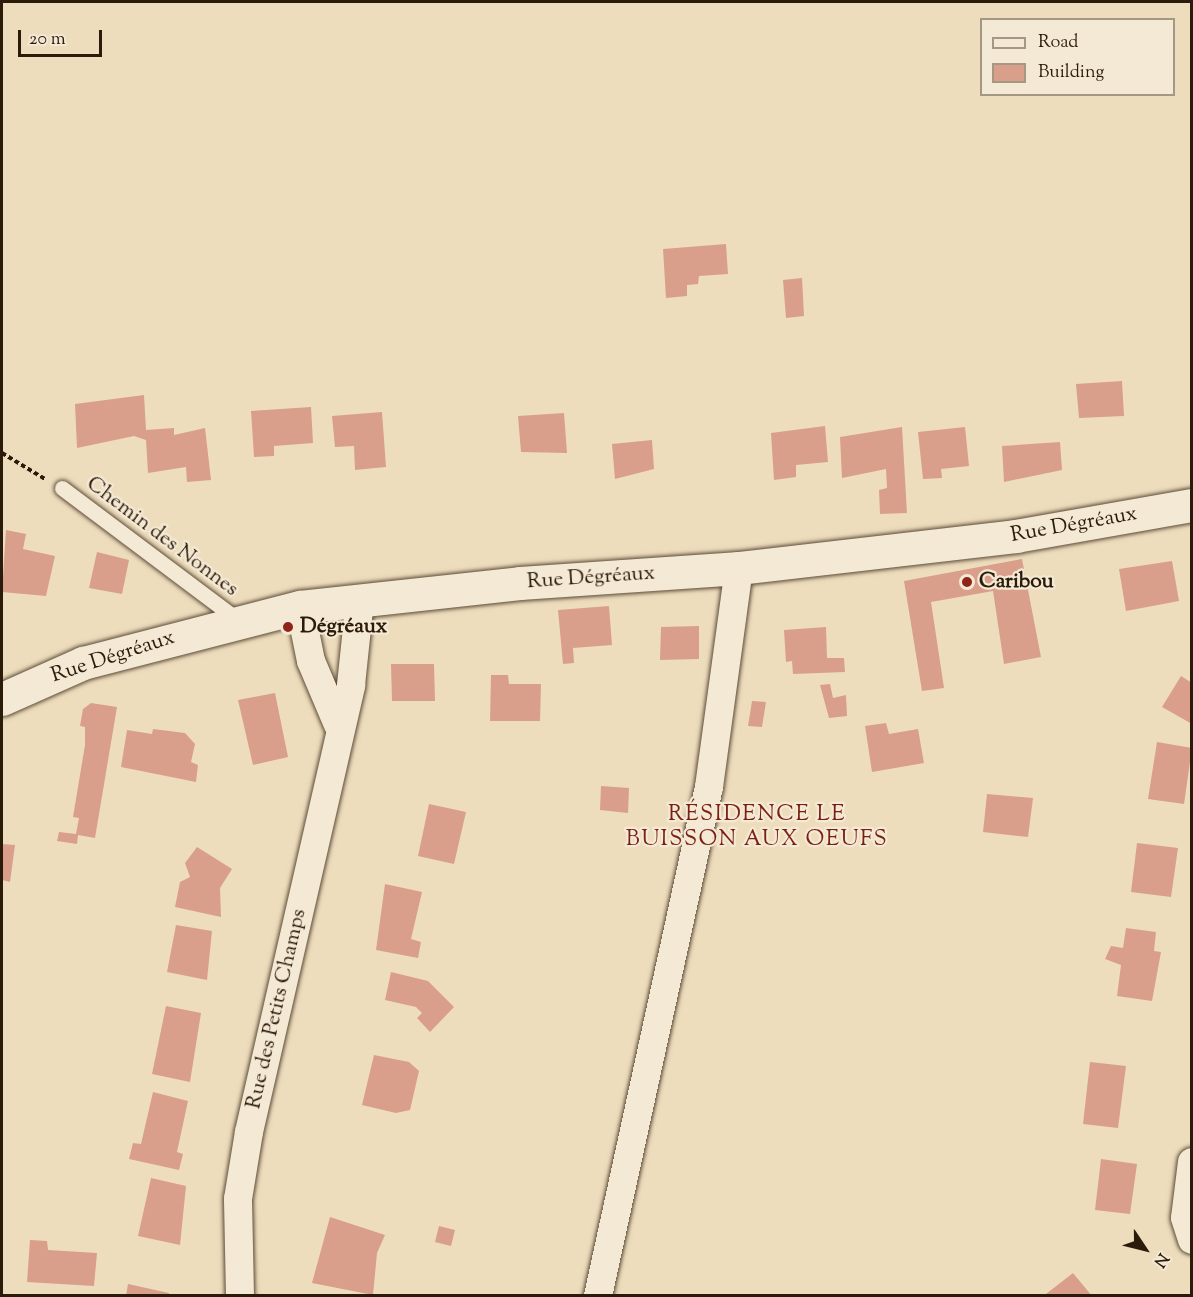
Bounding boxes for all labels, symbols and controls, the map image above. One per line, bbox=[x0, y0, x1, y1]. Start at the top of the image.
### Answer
scale bar bbox=[21, 18, 105, 56]
legend bbox=[980, 18, 1175, 96]
text: 20 m bbox=[29, 27, 66, 53]
text: Road bbox=[1038, 30, 1078, 56]
text: Building bbox=[1038, 60, 1104, 86]
street label: Chemin des Nonnes bbox=[81, 472, 243, 602]
street label: Rue Dégréaux bbox=[1009, 501, 1139, 549]
street label: Rue Dégréaux bbox=[526, 561, 656, 595]
place label: Caribou bbox=[979, 569, 1054, 595]
marker: Caribou bbox=[960, 575, 974, 589]
place label: Dégréaux bbox=[300, 614, 387, 640]
marker: Dégréaux bbox=[281, 620, 295, 634]
street label: Rue Dégréaux bbox=[48, 625, 178, 689]
district label: RÉSIDENCE LE BUISSON AUX OEUFS bbox=[626, 802, 888, 854]
street label: Rue des Petits Champs bbox=[242, 906, 312, 1112]
north arrow bbox=[1115, 1219, 1175, 1279]
text: N bbox=[1147, 1248, 1173, 1271]

